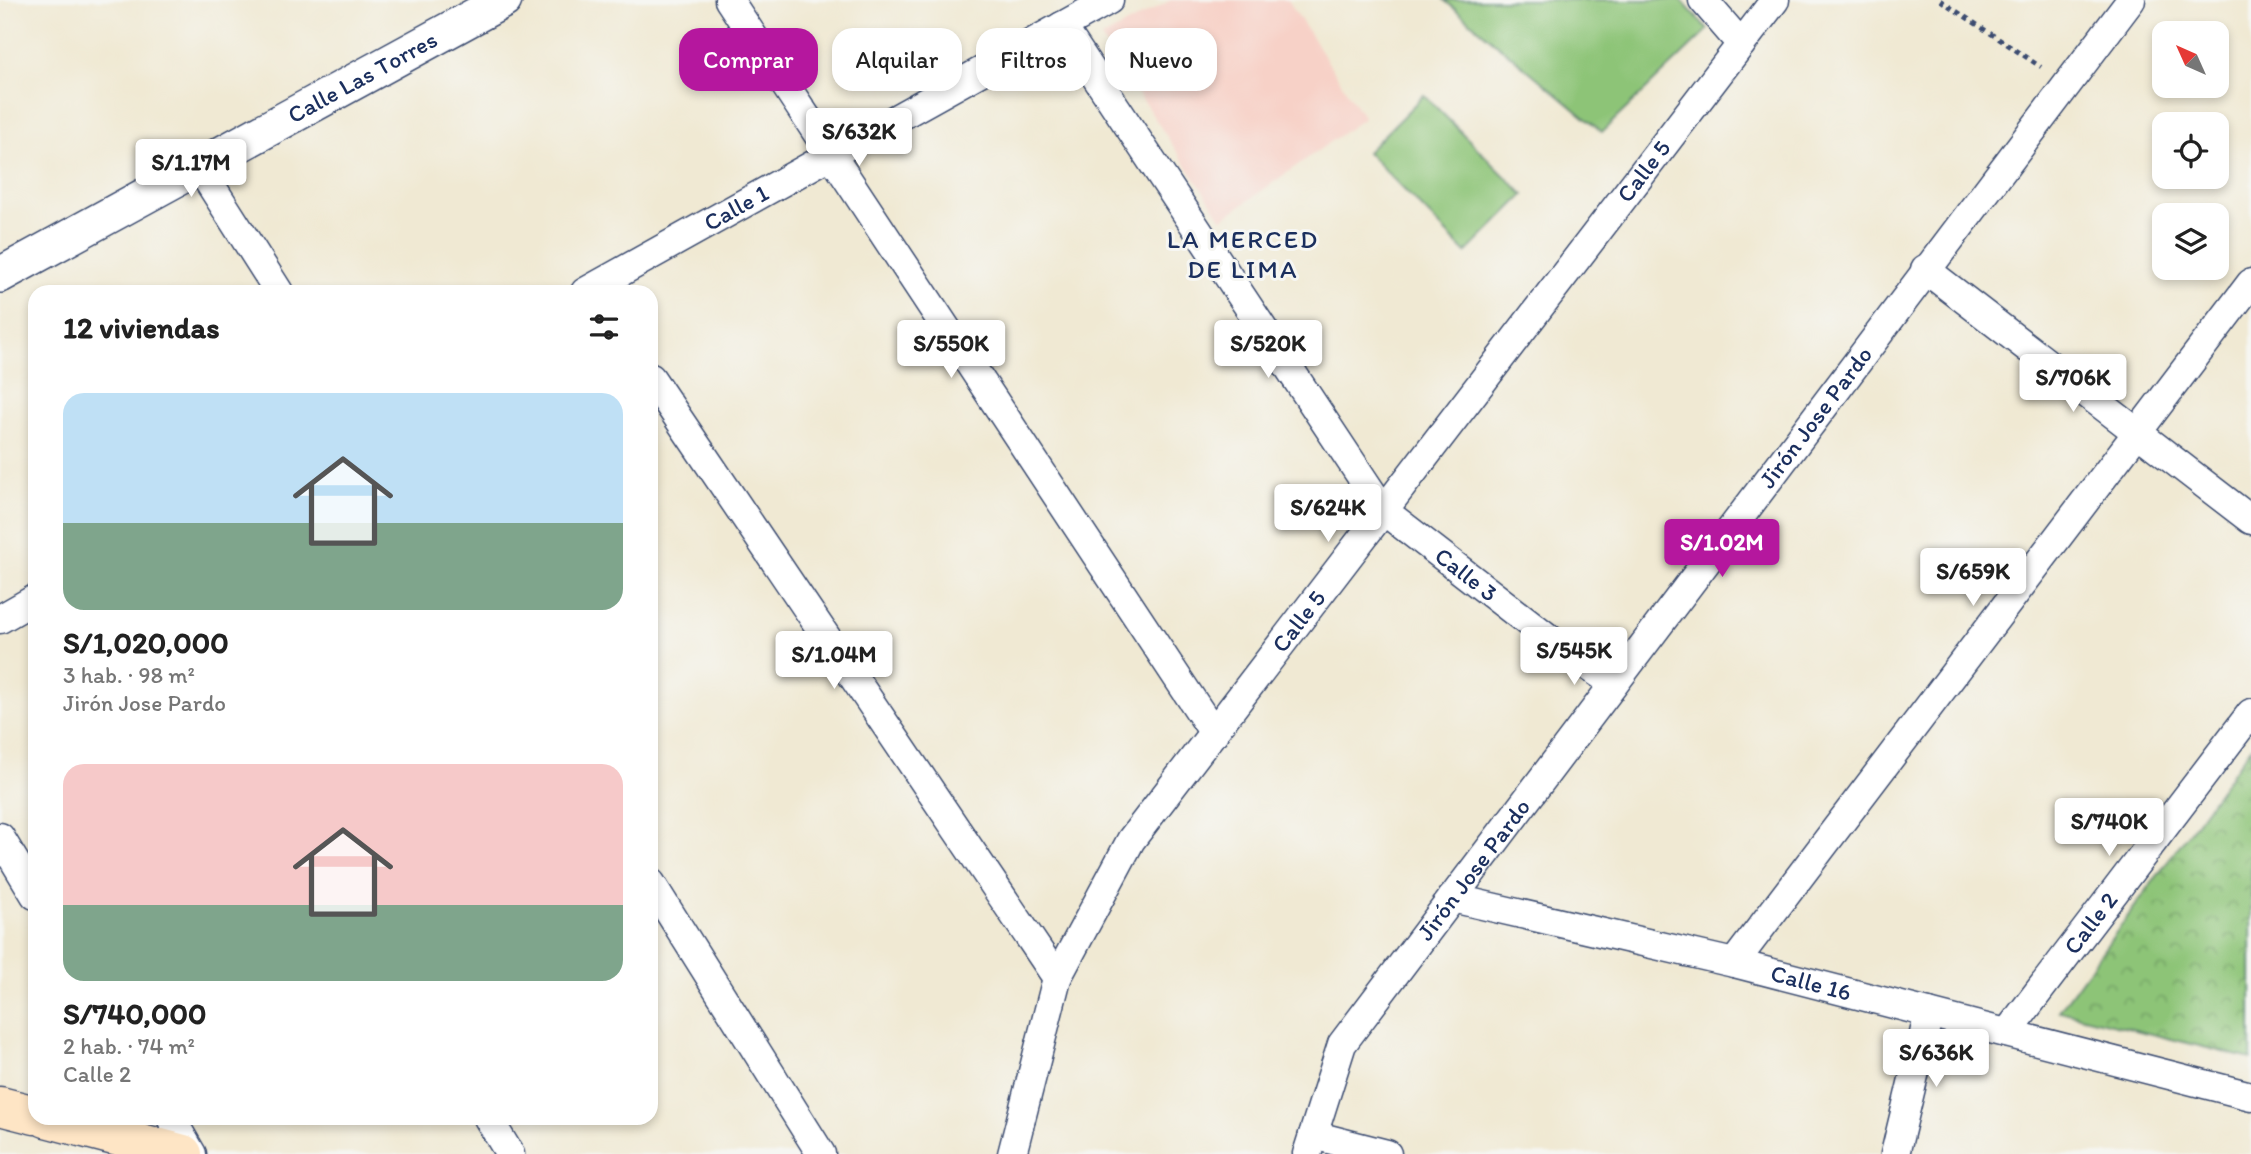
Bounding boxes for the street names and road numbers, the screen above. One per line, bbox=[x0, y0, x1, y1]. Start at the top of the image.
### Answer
street label: Calle Las Torres bbox=[283, 24, 442, 129]
street label: Calle 5 bbox=[1610, 134, 1676, 208]
street label: Calle 1 bbox=[698, 178, 773, 237]
street label: Jirón Jose Pardo bbox=[1752, 340, 1878, 494]
street label: Calle 3 bbox=[1429, 541, 1504, 607]
street label: Calle 5 bbox=[1265, 584, 1331, 658]
street label: Jirón Jose Pardo bbox=[1411, 793, 1536, 946]
street label: Calle 2 bbox=[2057, 886, 2124, 960]
street label: Calle 16 bbox=[1768, 958, 1855, 1007]

